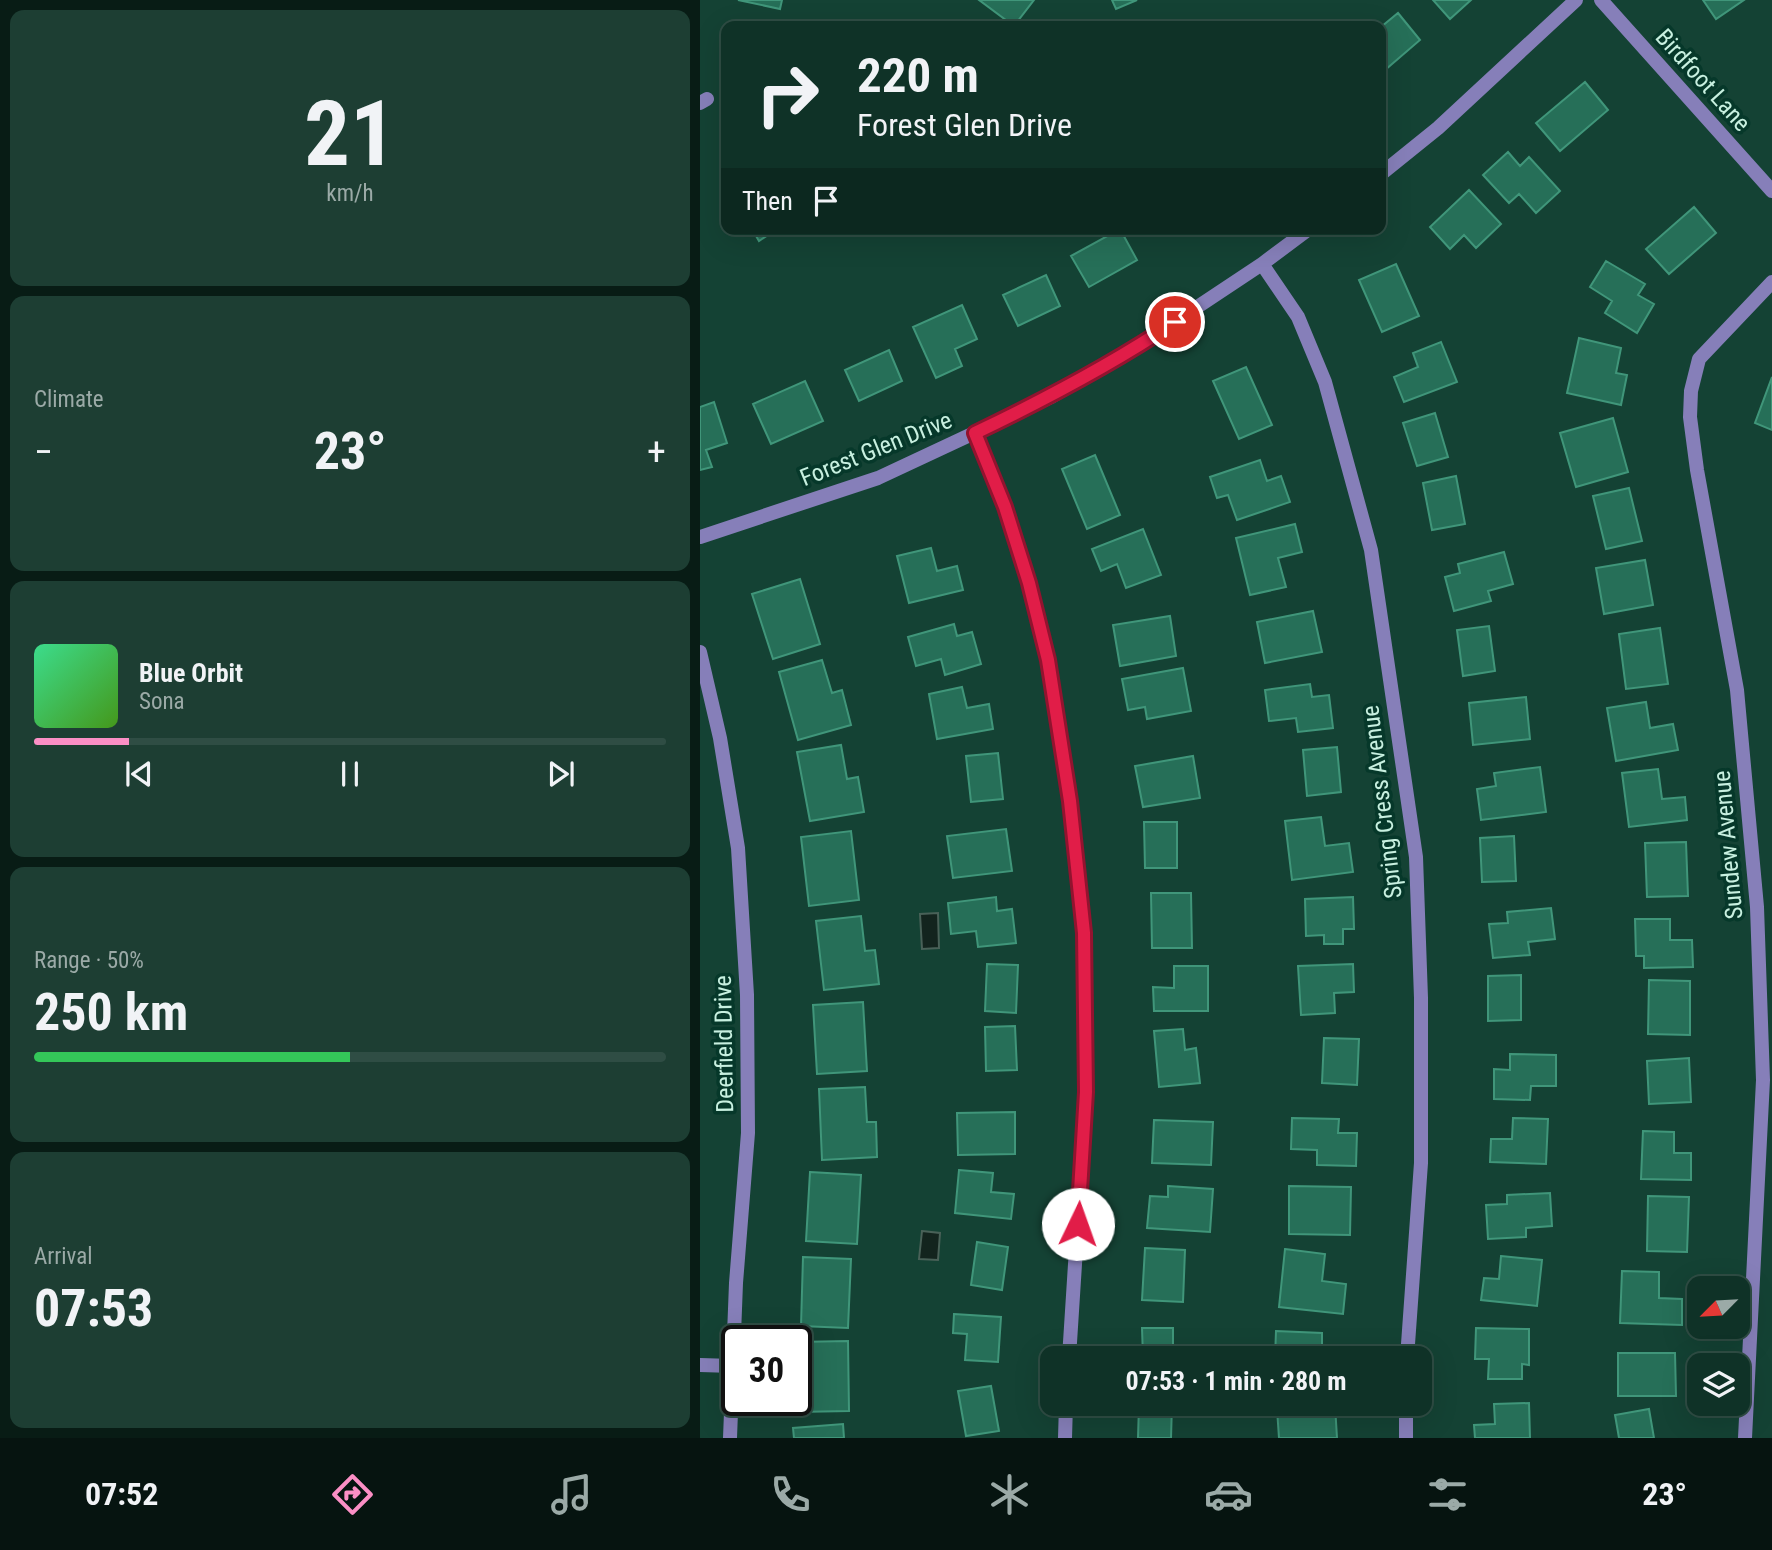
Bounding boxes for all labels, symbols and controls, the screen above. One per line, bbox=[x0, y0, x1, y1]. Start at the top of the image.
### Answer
street label: Birdfoot Lane bbox=[1650, 23, 1756, 137]
text: 220 m bbox=[857, 47, 979, 104]
icon: right bbox=[742, 49, 833, 140]
text: 21 bbox=[304, 81, 396, 187]
text: Forest Glen Drive bbox=[857, 106, 1072, 144]
text: km/h bbox=[326, 180, 374, 207]
icon: arrive bbox=[807, 182, 845, 220]
text: Then bbox=[742, 186, 793, 216]
pin bbox=[1145, 292, 1205, 352]
icon: arrive bbox=[1156, 303, 1194, 341]
text: Climate bbox=[34, 386, 104, 413]
street label: Forest Glen Drive bbox=[796, 406, 956, 492]
text: 23° bbox=[314, 421, 386, 482]
text: − bbox=[34, 430, 53, 474]
text: + bbox=[647, 430, 666, 474]
text: Blue Orbit bbox=[139, 658, 243, 688]
text: Sona bbox=[139, 688, 185, 715]
street label: Spring Cress Avenue bbox=[1356, 704, 1408, 900]
icon: previous bbox=[120, 755, 158, 793]
icon: pause bbox=[331, 755, 369, 793]
icon: next bbox=[542, 755, 580, 793]
street label: Sundew Avenue bbox=[1708, 770, 1748, 920]
text: Range · 50% bbox=[34, 947, 144, 974]
street label: Deerfield Drive bbox=[709, 975, 739, 1113]
text: 250 km bbox=[34, 982, 188, 1043]
position arrow bbox=[1041, 1187, 1115, 1261]
text: Arrival bbox=[34, 1243, 93, 1270]
north arrow bbox=[1687, 1276, 1750, 1339]
map controls bbox=[1687, 1276, 1750, 1416]
text: 07:53 bbox=[34, 1278, 153, 1339]
speed limit sign: 30 bbox=[721, 1325, 812, 1416]
button: layers bbox=[1687, 1353, 1750, 1416]
text: 07:53 · 1 min · 280 m bbox=[1126, 1366, 1346, 1396]
icon: directions bbox=[328, 1470, 377, 1519]
icon: music bbox=[547, 1470, 596, 1519]
icon: phone bbox=[766, 1470, 815, 1519]
icon: climate bbox=[985, 1470, 1034, 1519]
icon: car bbox=[1204, 1470, 1253, 1519]
icon: filters bbox=[1423, 1470, 1472, 1519]
text: 07:52 bbox=[85, 1475, 158, 1513]
text: 23° bbox=[1642, 1475, 1687, 1513]

